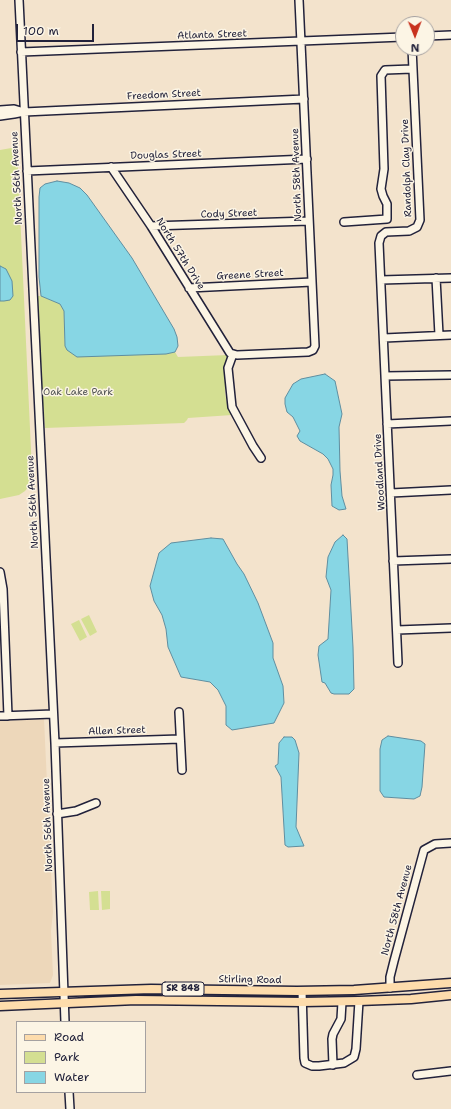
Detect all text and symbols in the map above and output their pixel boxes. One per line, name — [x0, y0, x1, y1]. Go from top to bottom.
scale bar — [18, 16, 96, 42]
north arrow — [395, 16, 435, 56]
text: 100 m — [23, 23, 59, 39]
street label: Atlanta Street — [177, 28, 247, 42]
text: N — [411, 40, 420, 55]
street label: Freedom Street — [127, 87, 201, 103]
street label: Randolph Clay Drive — [399, 119, 415, 217]
street label: North 58th Avenue — [289, 128, 305, 222]
street label: North 56th Avenue — [9, 131, 25, 225]
street label: Douglas Street — [130, 148, 202, 162]
street label: Cody Street — [200, 207, 258, 221]
street label: North 57th Drive — [153, 216, 207, 292]
street label: Greene Street — [216, 267, 284, 283]
park label: Oak Lake Park — [43, 386, 113, 398]
street label: Woodland Drive — [372, 433, 388, 511]
street label: North 56th Avenue — [25, 455, 41, 549]
street label: Allen Street — [88, 724, 146, 738]
street label: North 56th Avenue — [40, 778, 56, 872]
street label: North 58th Avenue — [379, 863, 415, 957]
street label: Stirling Road — [218, 973, 282, 987]
road number: SR 848 — [162, 982, 204, 996]
legend — [16, 1021, 146, 1093]
text: Road — [54, 1029, 84, 1045]
text: Park — [54, 1049, 80, 1065]
text: Water — [54, 1069, 89, 1085]

